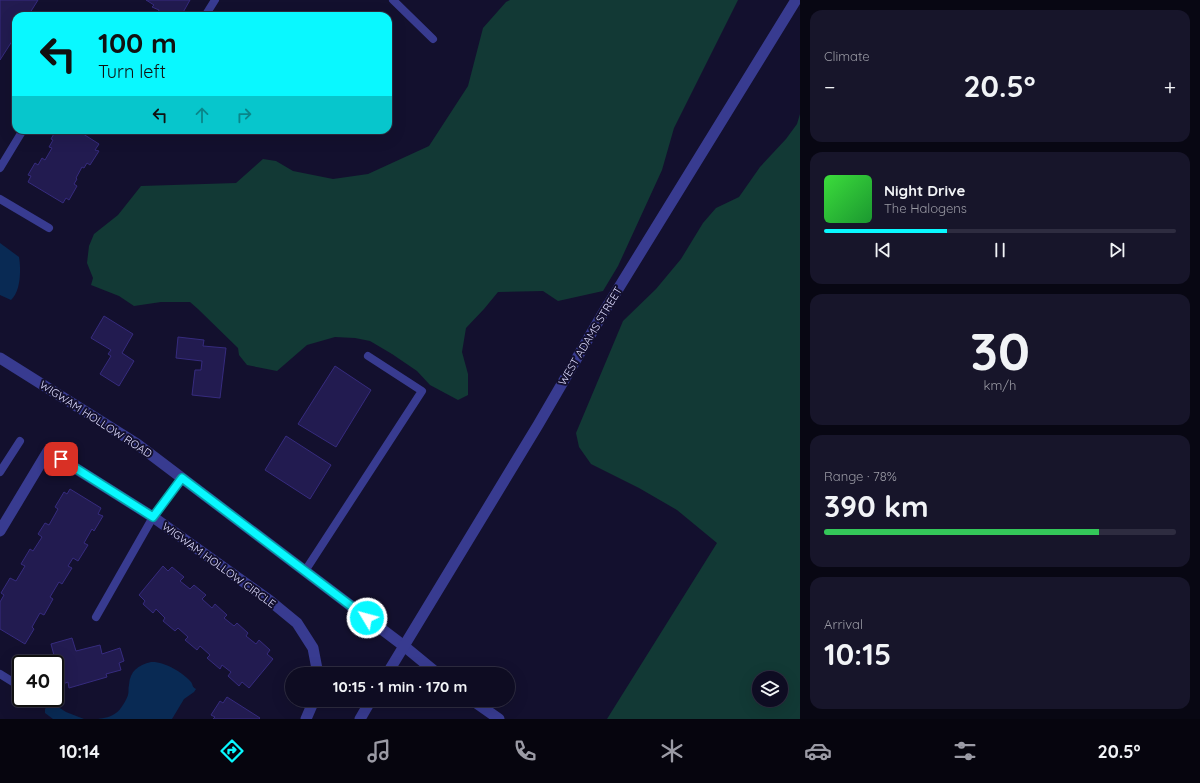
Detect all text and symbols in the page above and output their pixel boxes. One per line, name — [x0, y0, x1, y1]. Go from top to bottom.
text: 100 m — [98, 25, 177, 60]
icon: left — [32, 28, 84, 80]
text: Climate — [824, 48, 870, 64]
text: Turn left — [98, 60, 166, 83]
text: 20.5° — [964, 67, 1036, 105]
text: − — [824, 73, 835, 101]
text: + — [1164, 73, 1176, 101]
icon: left — [149, 104, 171, 126]
icon: ahead — [191, 104, 213, 126]
icon: right — [233, 104, 255, 126]
text: Night Drive — [884, 181, 965, 200]
text: The Halogens — [884, 200, 967, 216]
icon: previous — [872, 239, 894, 261]
icon: pause — [989, 239, 1011, 261]
icon: next — [1106, 239, 1128, 261]
street label: WEST ADAMS STREET — [555, 284, 625, 388]
text: 30 — [970, 318, 1030, 383]
street label: WIGWAM HOLLOW ROAD — [37, 377, 155, 461]
text: km/h — [984, 377, 1016, 393]
pin — [44, 442, 78, 476]
icon: arrive — [50, 448, 72, 470]
text: Range · 78% — [824, 468, 897, 484]
text: 390 km — [824, 487, 929, 525]
street label: WIGWAM HOLLOW CIRCLE — [159, 519, 279, 611]
position arrow — [346, 597, 388, 639]
text: Arrival — [824, 616, 863, 632]
text: 10:15 — [824, 635, 891, 673]
speed limit sign: 40 — [12, 655, 64, 707]
map controls — [752, 671, 788, 707]
button: layers — [752, 671, 788, 707]
text: 10:15 · 1 min · 170 m — [333, 677, 467, 696]
icon: directions — [218, 737, 246, 765]
icon: music — [365, 737, 393, 765]
icon: phone — [511, 737, 539, 765]
icon: climate — [658, 737, 686, 765]
icon: car — [804, 737, 832, 765]
icon: filters — [951, 737, 979, 765]
text: 10:14 — [59, 740, 100, 763]
text: 20.5° — [1097, 740, 1141, 763]

